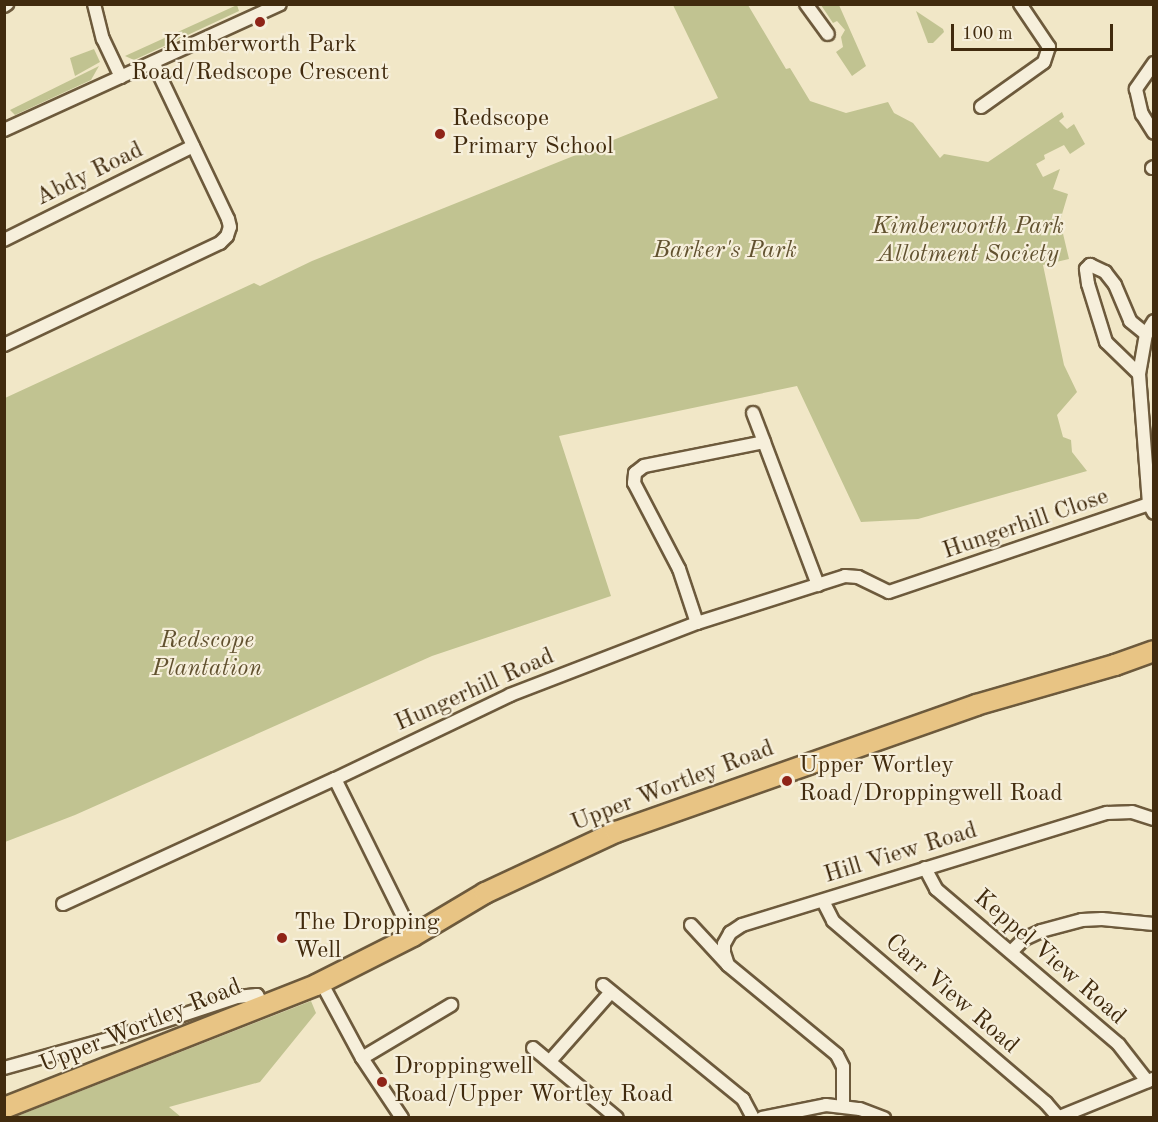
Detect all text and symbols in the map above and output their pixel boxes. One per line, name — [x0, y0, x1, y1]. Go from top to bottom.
scale bar — [954, 12, 1116, 50]
marker: Kimberworth Park Road/Redscope Crescent — [253, 15, 267, 29]
text: 100 m — [962, 25, 1013, 43]
place label: Kimberworth Park Road/Redscope Crescent — [131, 32, 389, 88]
place label: Redscope Primary School — [452, 106, 614, 162]
marker: Redscope Primary School — [433, 127, 447, 141]
street label: Abdy Road — [32, 137, 148, 213]
park label: Kimberworth Park Allotment Society — [872, 214, 1064, 270]
park label: Barker's Park — [653, 238, 797, 266]
street label: Hungerhill Close — [939, 483, 1113, 567]
park label: Redscope Plantation — [152, 628, 262, 684]
street label: Hungerhill Road — [391, 643, 559, 739]
street label: Upper Wortley Road — [567, 735, 779, 839]
place label: Upper Wortley Road/Droppingwell Road — [799, 753, 1063, 809]
marker: Upper Wortley Road/Droppingwell Road — [780, 774, 794, 788]
street label: Hill View Road — [821, 817, 981, 891]
street label: Keppel View Road — [967, 884, 1131, 1032]
place label: The Dropping Well — [294, 910, 440, 966]
street label: Carr View Road — [878, 929, 1024, 1061]
marker: The Dropping Well — [275, 931, 289, 945]
street label: Upper Wortley Road — [36, 973, 246, 1081]
place label: Droppingwell Road/Upper Wortley Road — [394, 1054, 673, 1110]
marker: Droppingwell Road/Upper Wortley Road — [375, 1075, 389, 1089]

